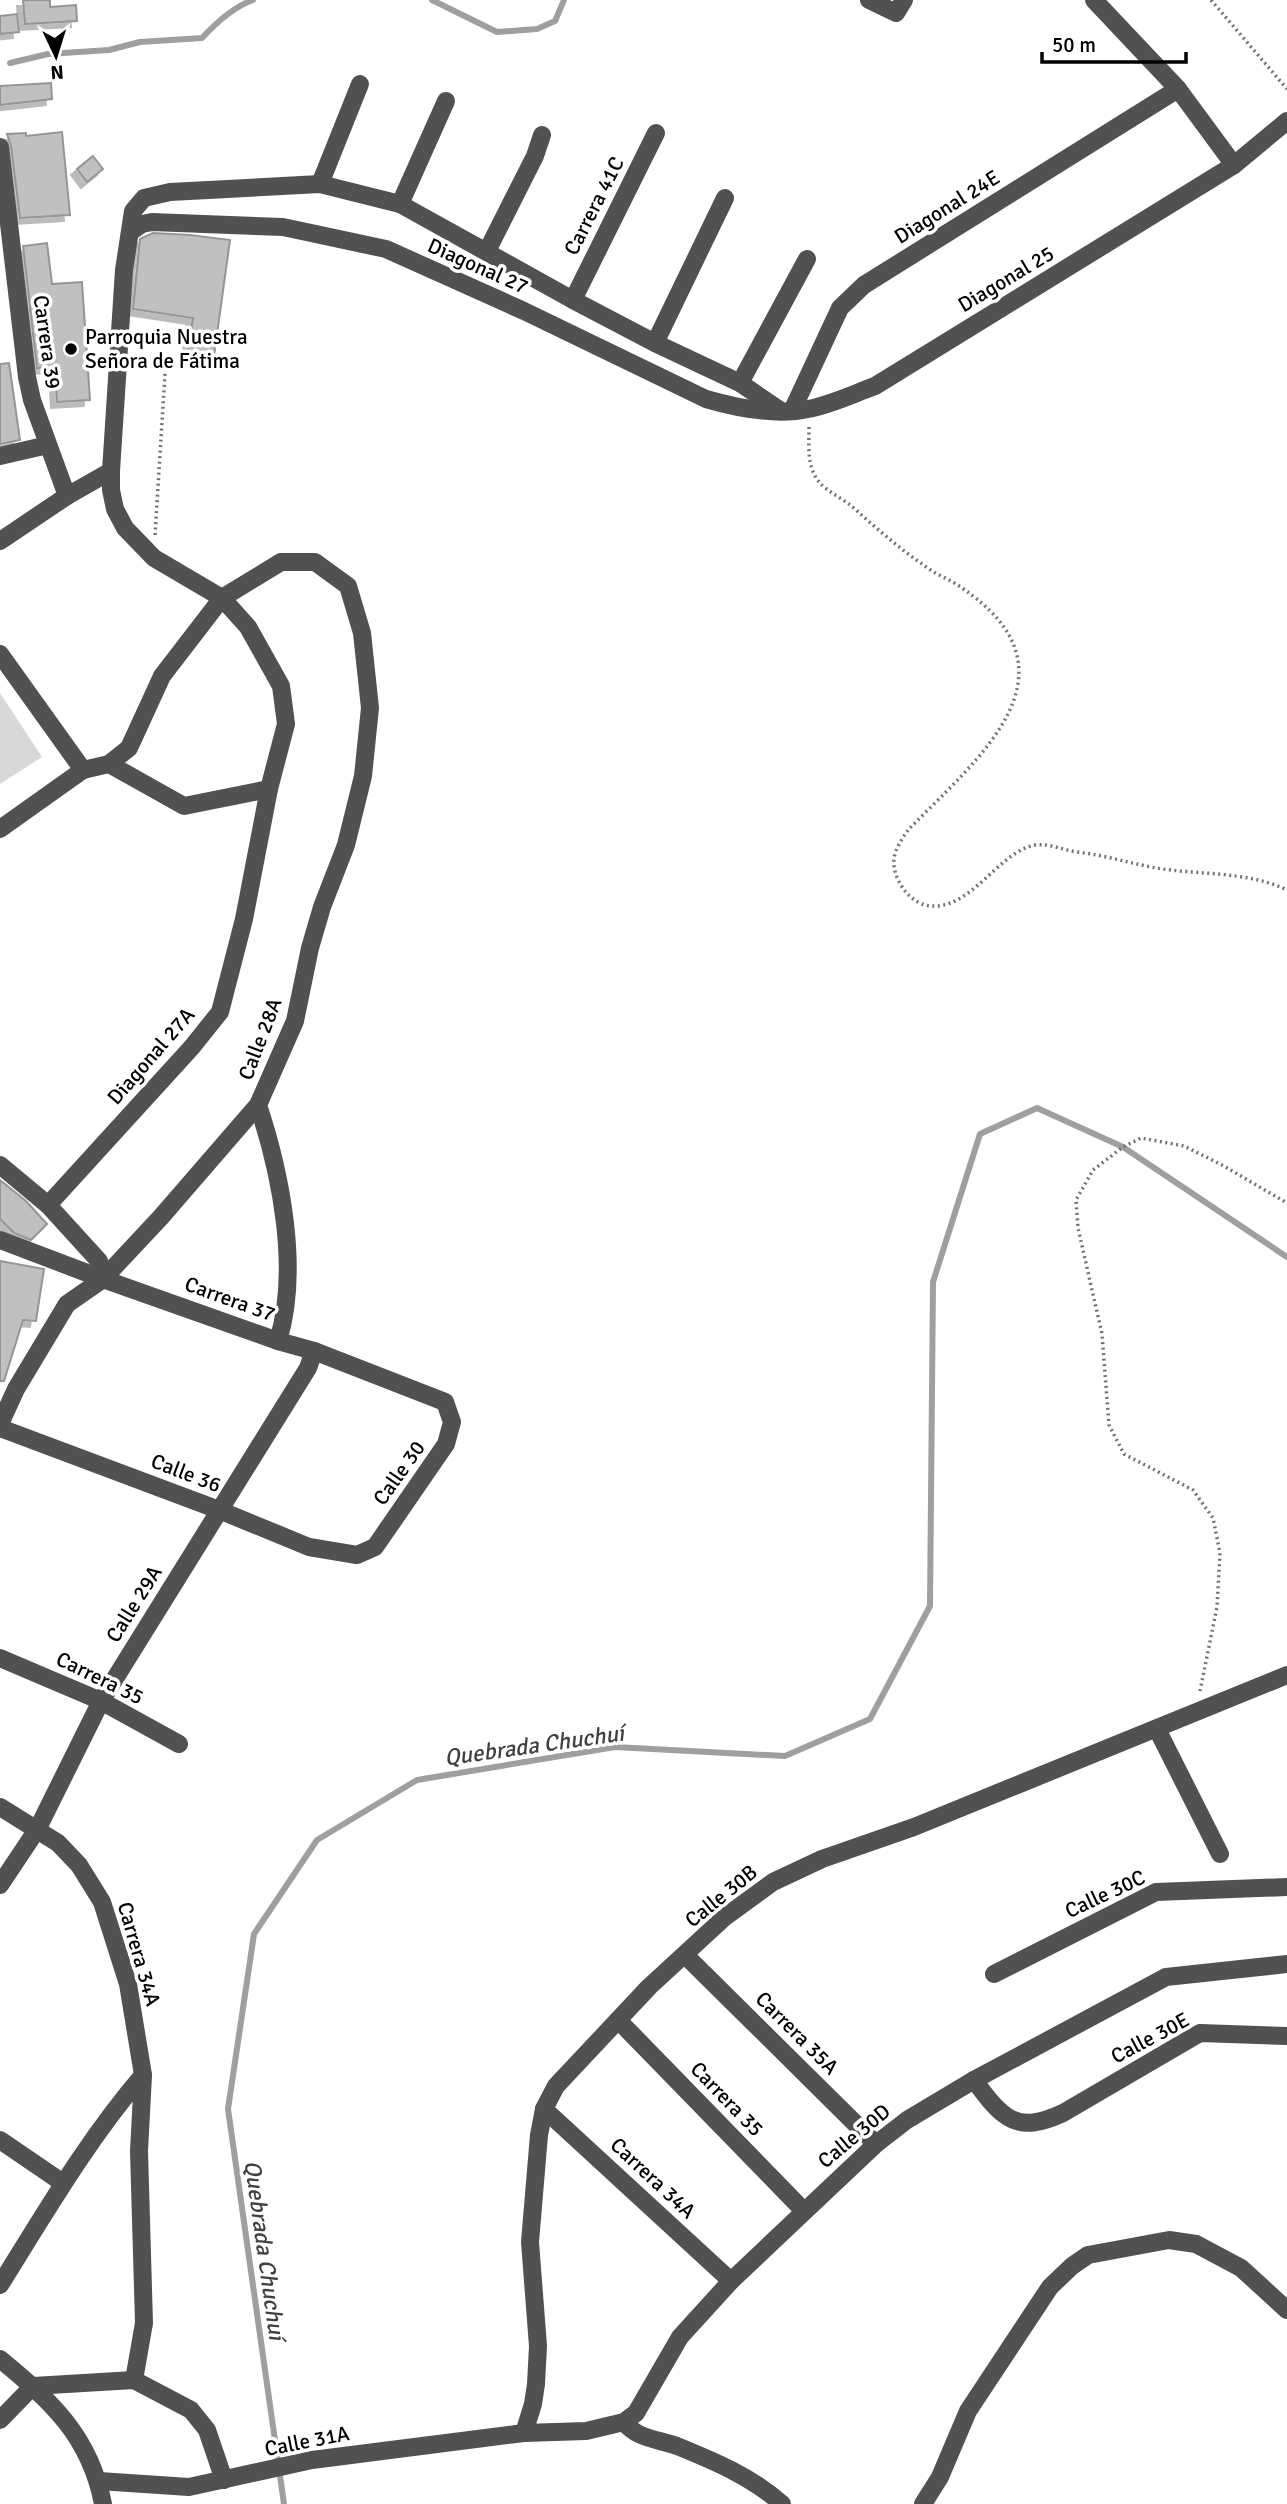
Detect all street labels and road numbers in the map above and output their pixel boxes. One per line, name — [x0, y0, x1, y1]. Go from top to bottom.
street label: Carrera 41C — [558, 152, 630, 260]
street label: Diagonal 24E — [890, 164, 1004, 250]
street label: Diagonal 27 — [424, 232, 532, 300]
street label: Diagonal 25 — [953, 240, 1059, 318]
street label: Carrera 39 — [28, 294, 66, 390]
street label: Calle 28A — [233, 994, 288, 1084]
street label: Diagonal 27A — [102, 1002, 200, 1110]
street label: Carrera 37 — [181, 1271, 279, 1327]
street label: Calle 30 — [367, 1436, 431, 1510]
street label: Calle 36 — [147, 1448, 225, 1498]
street label: Calle 29A — [100, 1561, 168, 1647]
street label: Carrera 35 — [52, 1646, 148, 1710]
street label: Calle 30B — [680, 1859, 762, 1933]
street label: Calle 30C — [1061, 1864, 1149, 1924]
street label: Carrera 34A — [112, 1899, 166, 2009]
street label: Carrera 35A — [750, 1986, 844, 2080]
street label: Calle 30E — [1106, 2007, 1194, 2069]
street label: Carrera 35 — [685, 2056, 769, 2142]
street label: Calle 30D — [813, 2098, 895, 2174]
street label: Carrera 34A — [605, 2132, 701, 2224]
street label: Calle 31A — [262, 2420, 352, 2462]

